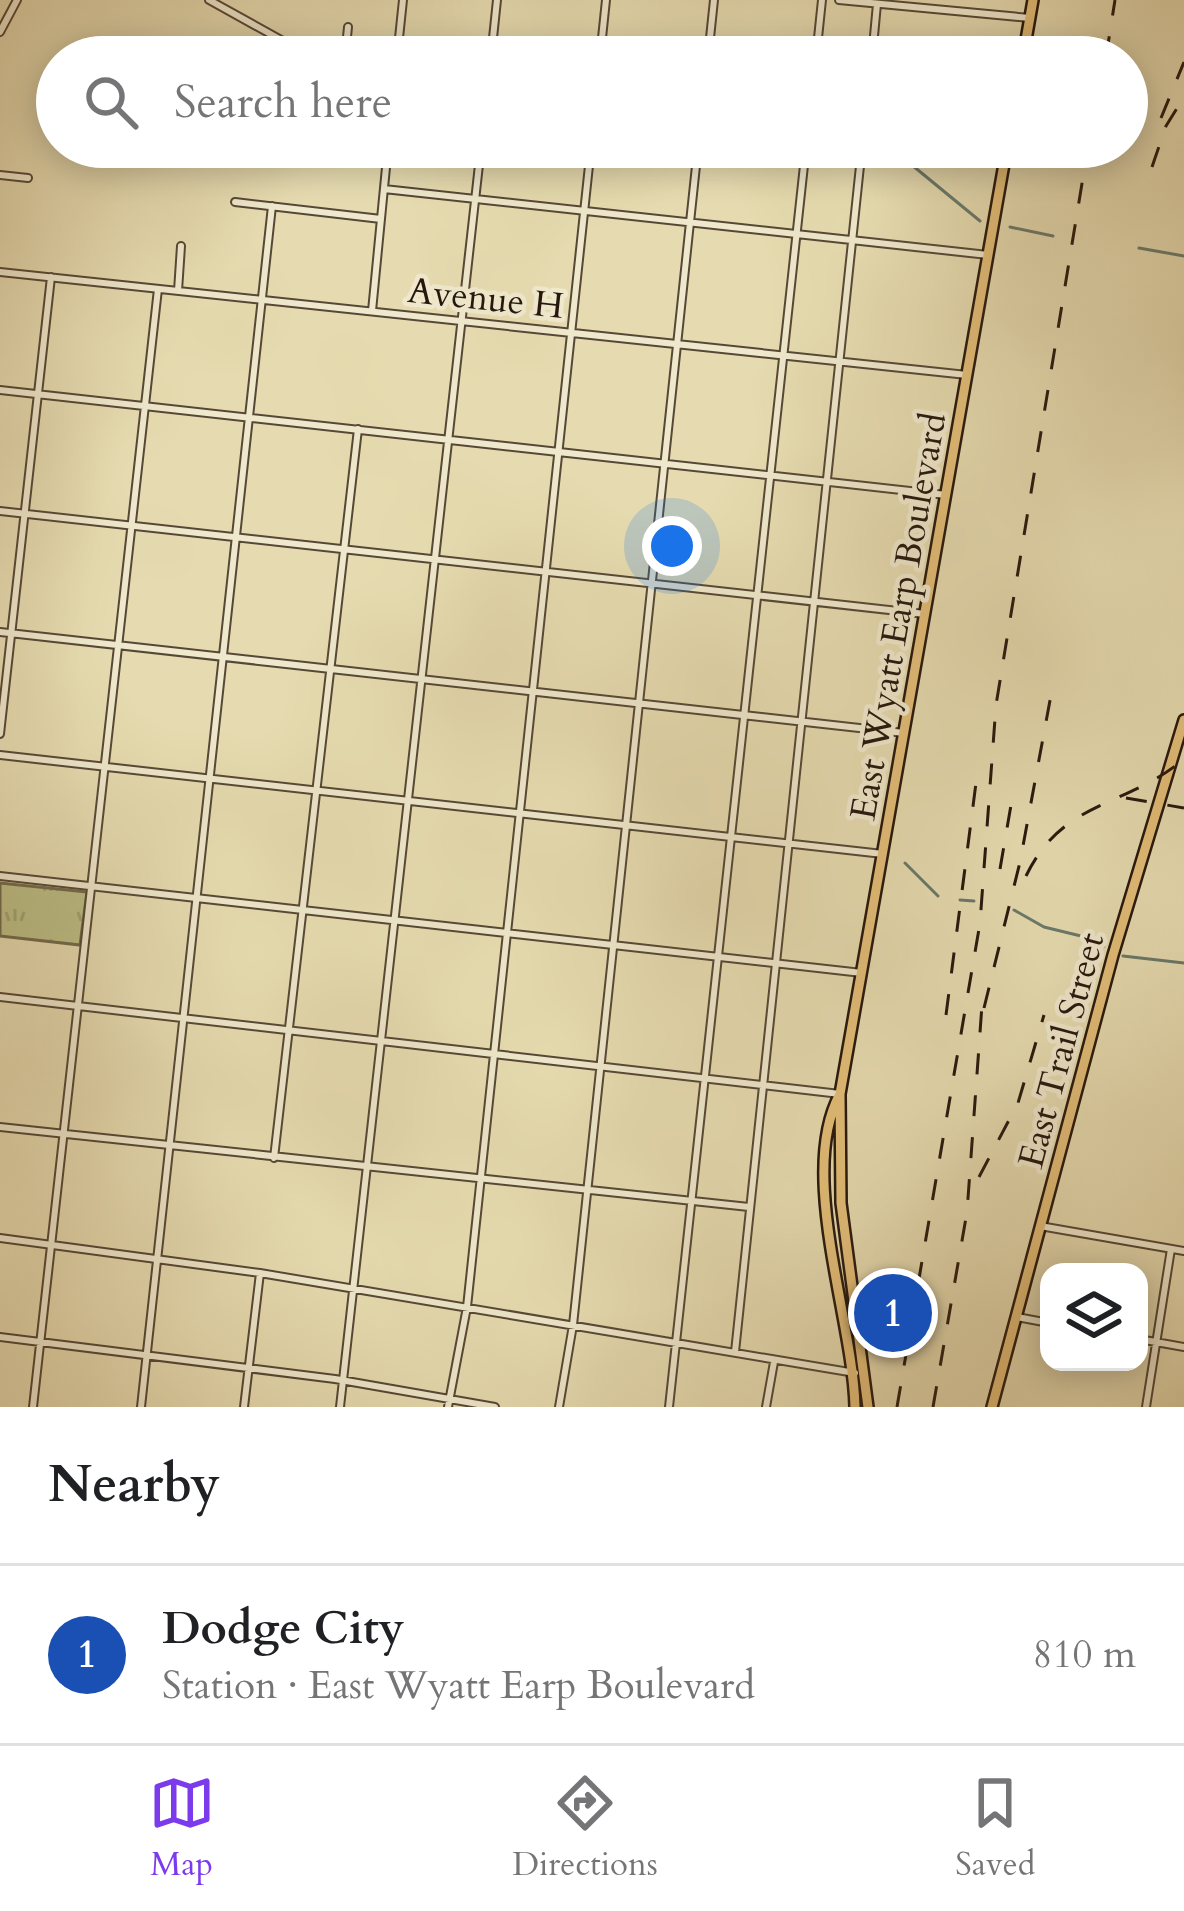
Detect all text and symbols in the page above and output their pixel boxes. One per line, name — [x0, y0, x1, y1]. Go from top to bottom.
search box — [36, 36, 1148, 168]
icon: search — [78, 69, 144, 135]
text: Search here — [174, 72, 392, 133]
street label: Avenue H — [405, 266, 566, 331]
street label: East Wyatt Earp Boulevard — [839, 409, 958, 824]
your location — [642, 516, 702, 576]
street label: East Trail Street — [1007, 927, 1116, 1173]
map controls — [1040, 1263, 1148, 1371]
button: layers — [1040, 1263, 1148, 1371]
pin: 1 — [854, 1268, 932, 1358]
text: Nearby — [48, 1450, 220, 1520]
text: Dodge City — [162, 1598, 404, 1659]
text: 1 — [77, 1628, 97, 1681]
text: 810 m — [1033, 1628, 1136, 1681]
text: Station · East Wyatt Earp Boulevard — [162, 1659, 755, 1712]
tab: Map — [149, 1770, 215, 1887]
tab: Directions — [512, 1770, 658, 1887]
tab: Saved — [955, 1770, 1035, 1887]

